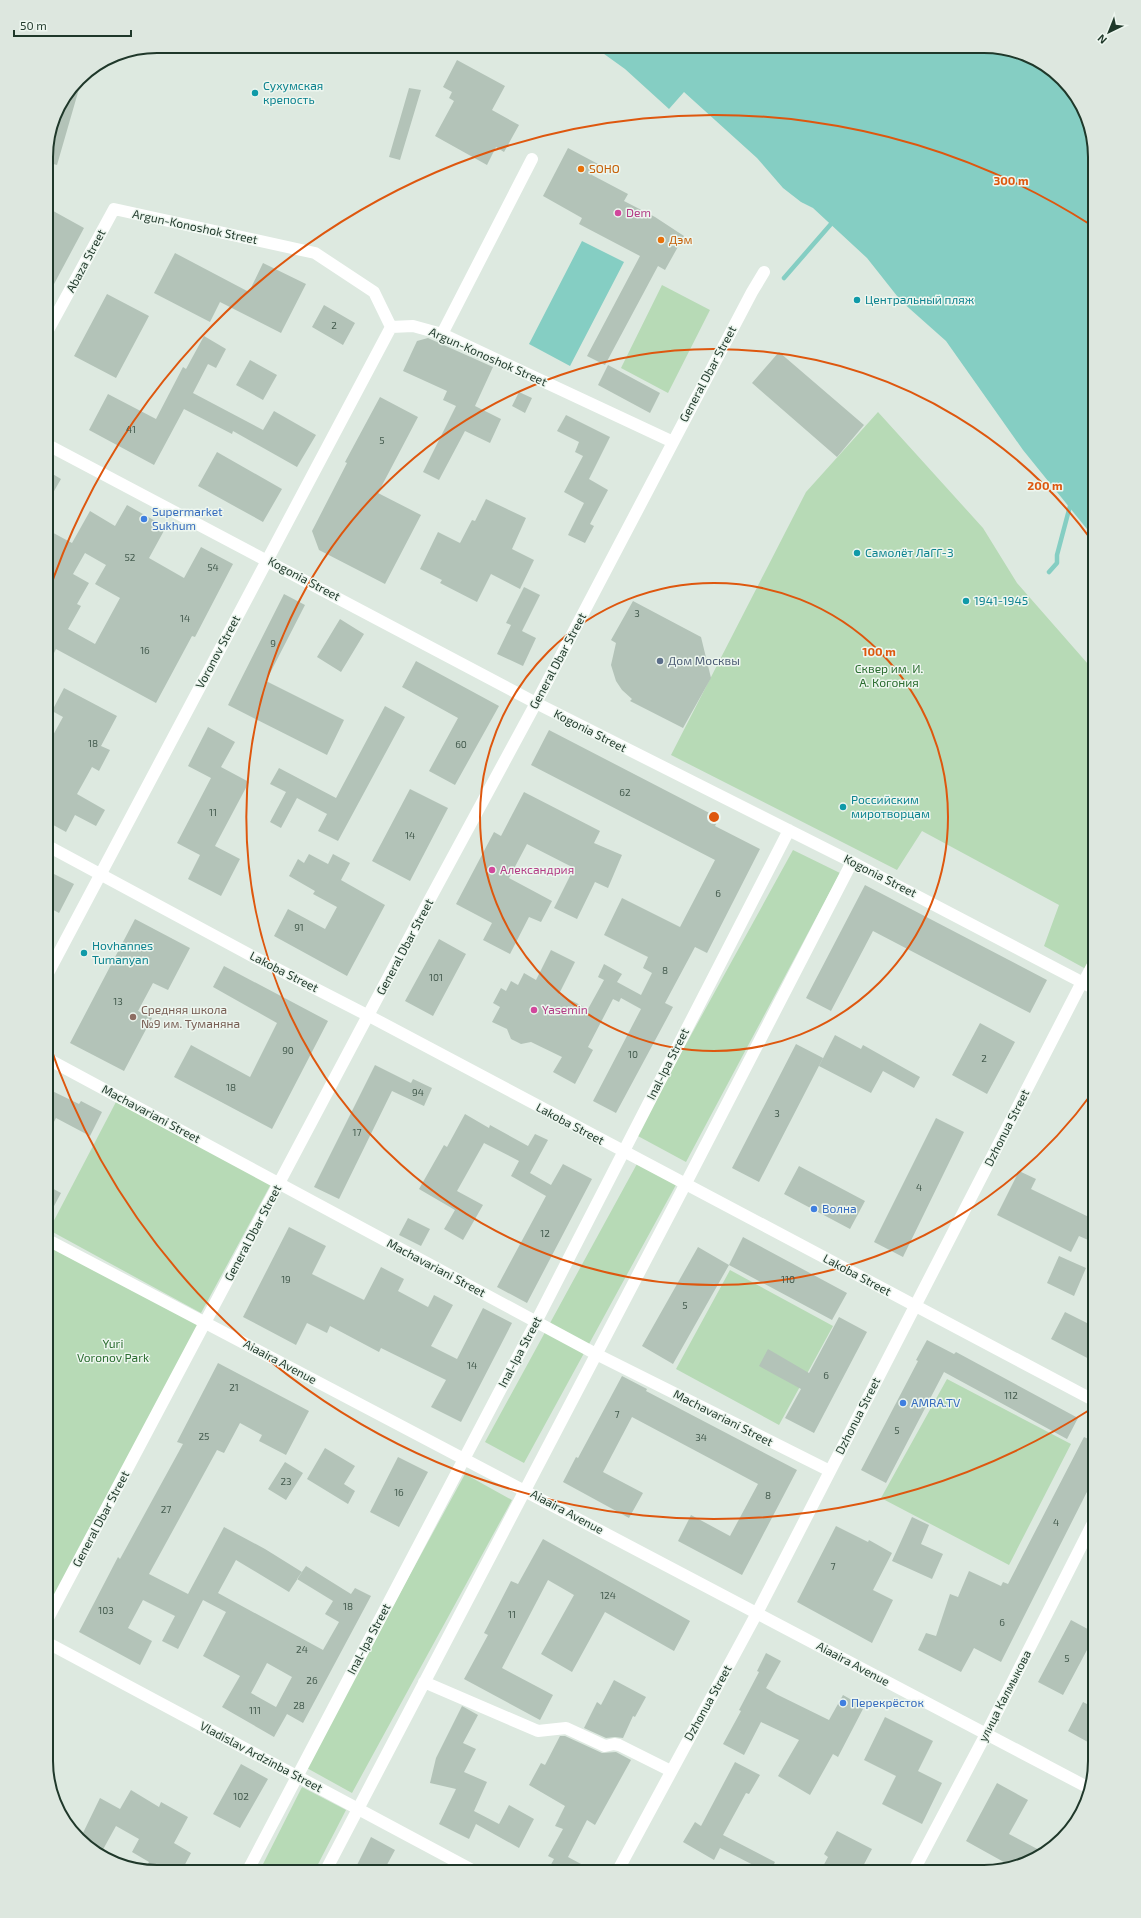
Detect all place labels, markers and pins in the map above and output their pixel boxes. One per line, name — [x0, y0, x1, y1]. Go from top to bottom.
place label: Сухумская крепость — [263, 78, 323, 106]
marker: Сухумская крепость — [250, 88, 260, 98]
place label: SOHO — [589, 161, 620, 175]
marker: SOHO — [576, 164, 586, 174]
place label: Dem — [626, 205, 651, 219]
marker: Dem — [613, 208, 623, 218]
place label: Дэм — [669, 232, 692, 246]
marker: Дэм — [656, 235, 666, 245]
place label: Центральный пляж — [865, 292, 975, 306]
marker: Центральный пляж — [852, 295, 862, 305]
place label: Supermarket Sukhum — [152, 504, 223, 532]
marker: Supermarket Sukhum — [139, 514, 149, 524]
place label: Самолёт ЛаГГ-3 — [865, 545, 954, 559]
marker: Самолёт ЛаГГ-3 — [852, 548, 862, 558]
place label: 1941-1945 — [974, 593, 1028, 607]
marker: 1941-1945 — [961, 596, 971, 606]
place label: Дом Москвы — [668, 653, 740, 667]
marker: Дом Москвы — [655, 656, 665, 666]
place label: Российским миротворцам — [851, 792, 930, 820]
marker: Российским миротворцам — [838, 802, 848, 812]
centre of rings — [707, 810, 721, 824]
place label: Александрия — [500, 862, 574, 876]
marker: Александрия — [487, 865, 497, 875]
place label: Hovhannes Tumanyan — [92, 938, 153, 966]
marker: Hovhannes Tumanyan — [79, 948, 89, 958]
place label: Средняя школа №9 им. Туманяна — [141, 1002, 240, 1031]
place label: Yasemin — [542, 1002, 588, 1016]
marker: Yasemin — [529, 1005, 539, 1015]
marker: Средняя школа №9 им. Туманяна — [128, 1012, 138, 1022]
place label: Волна — [822, 1201, 857, 1215]
marker: Волна — [809, 1204, 819, 1214]
place label: AMRA.TV — [911, 1395, 961, 1409]
marker: AMRA.TV — [898, 1398, 908, 1408]
place label: Перекрёсток — [851, 1695, 924, 1709]
marker: Перекрёсток — [838, 1698, 848, 1708]

